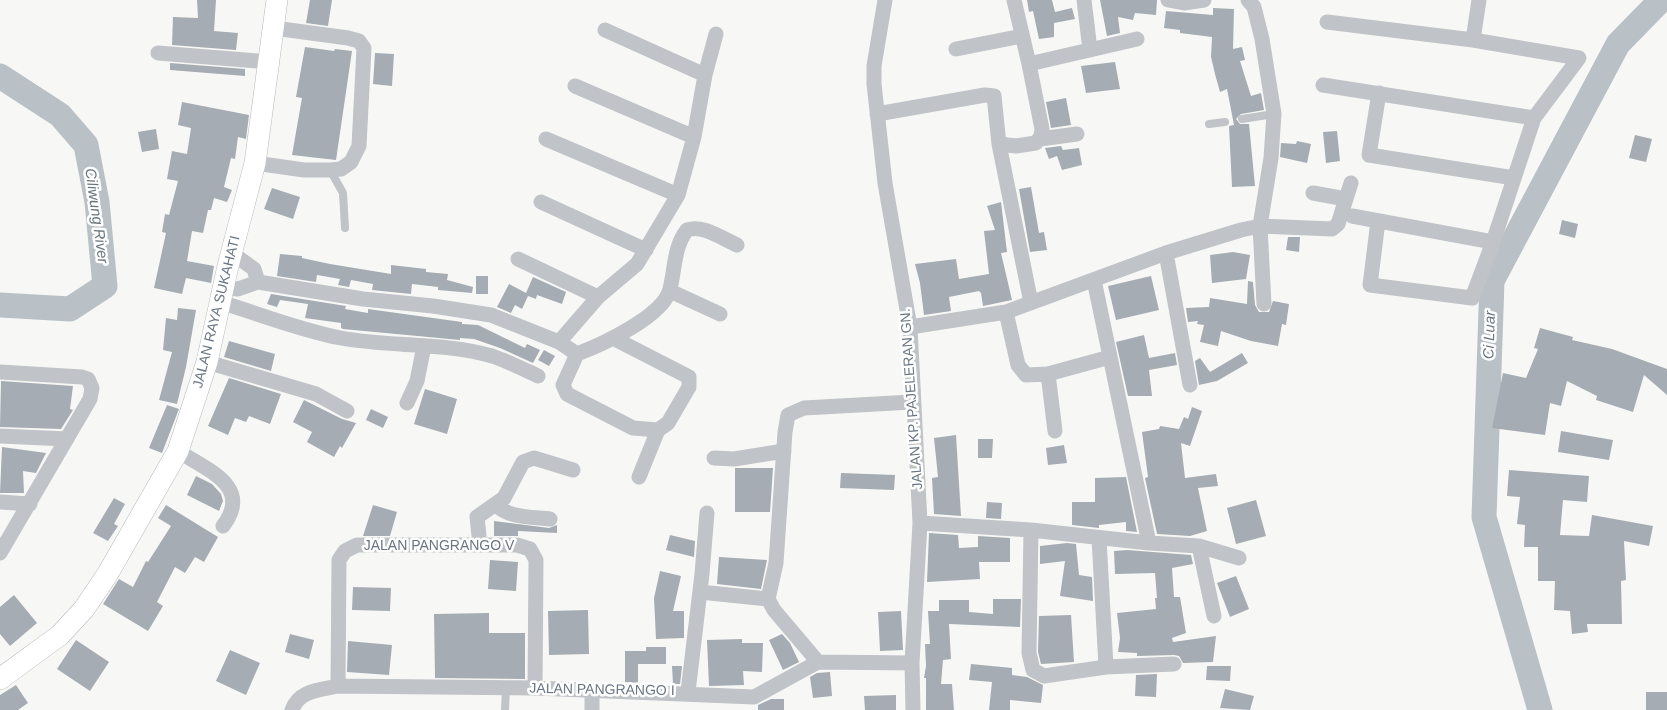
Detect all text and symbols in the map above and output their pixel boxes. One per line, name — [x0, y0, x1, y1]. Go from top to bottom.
water label: Ciliwung River — [80, 167, 112, 265]
street label: JALAN RAYA SUKAHATI — [190, 234, 244, 390]
street label: JALAN KP. PAJELERAN GN. — [897, 308, 927, 490]
water label: Ci Luar — [1480, 311, 1500, 359]
street label: JALAN PANGRANGO V — [364, 538, 514, 554]
street label: JALAN PANGRANGO I — [529, 680, 675, 700]

